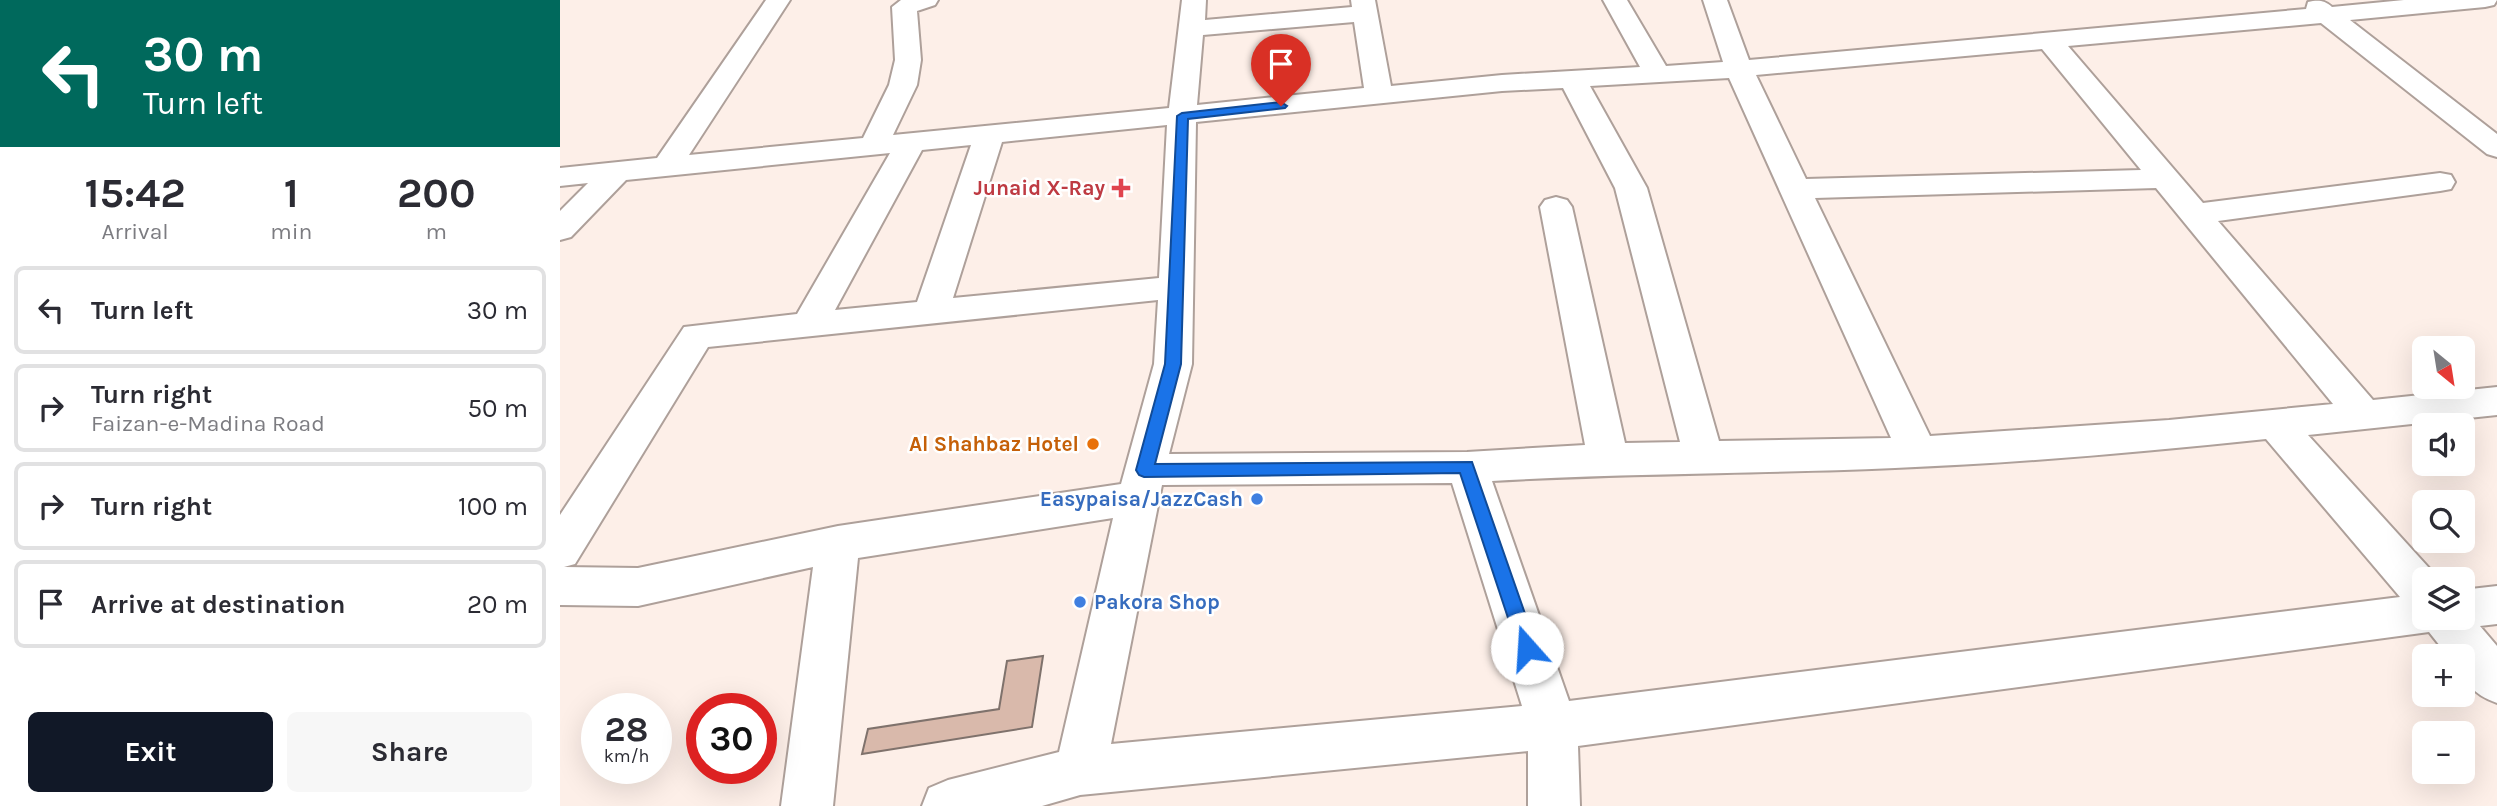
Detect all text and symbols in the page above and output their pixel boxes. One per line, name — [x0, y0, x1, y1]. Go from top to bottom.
text: 30 m — [143, 26, 263, 83]
icon: left — [28, 28, 119, 119]
pin — [1251, 34, 1311, 106]
icon: arrive — [1262, 45, 1300, 83]
text: Turn left — [143, 85, 263, 122]
text: 15:42 — [85, 168, 186, 218]
text: 1 — [284, 168, 299, 218]
text: 200 — [397, 168, 475, 218]
place label: Junaid X-Ray — [973, 176, 1105, 200]
marker: Junaid X-Ray — [1111, 178, 1131, 198]
text: Arrival — [101, 218, 169, 245]
text: min — [270, 218, 312, 245]
text: m — [425, 218, 447, 245]
icon: left — [32, 291, 70, 329]
text: Turn left — [91, 295, 193, 326]
text: 30 m — [467, 295, 528, 326]
north arrow — [2412, 336, 2474, 399]
map controls — [2412, 336, 2475, 784]
text: Turn right — [91, 379, 212, 410]
icon: right — [32, 389, 70, 427]
text: 50 m — [467, 393, 528, 424]
text: Faizan-e-Madina Road — [91, 410, 325, 437]
button: sound — [2412, 413, 2475, 476]
place label: Al Shahbaz Hotel — [909, 432, 1079, 456]
marker: Al Shahbaz Hotel — [1085, 436, 1101, 452]
icon: right — [32, 487, 70, 525]
place label: Easypaisa/JazzCash — [1040, 487, 1243, 511]
button: search — [2412, 490, 2475, 553]
text: Turn right — [91, 491, 212, 522]
text: 100 m — [458, 491, 528, 522]
marker: Easypaisa/JazzCash — [1249, 491, 1265, 507]
button: layers — [2412, 567, 2475, 630]
icon: arrive — [32, 585, 70, 623]
text: Arrive at destination — [91, 589, 345, 620]
text: 20 m — [467, 589, 528, 620]
place label: Pakora Shop — [1094, 590, 1220, 614]
marker: Pakora Shop — [1072, 594, 1088, 610]
position arrow — [1490, 611, 1564, 685]
button: + — [2412, 644, 2475, 707]
speed limit sign: 30 — [686, 693, 777, 784]
text: 28 — [605, 709, 648, 750]
button: Exit — [28, 712, 273, 792]
button: Share — [287, 712, 532, 792]
button: − — [2412, 721, 2475, 784]
text: km/h — [604, 745, 649, 767]

